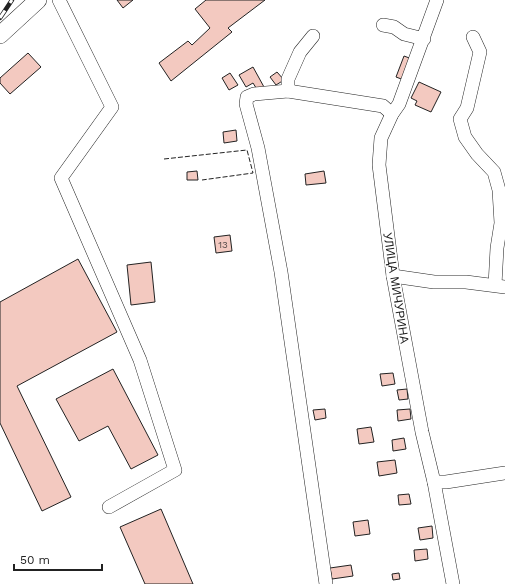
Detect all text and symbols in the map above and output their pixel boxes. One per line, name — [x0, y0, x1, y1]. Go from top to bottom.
street label: УЛИЦА МИЧУРИНА — [380, 231, 412, 345]
house number: 13 — [218, 239, 228, 250]
scale bar — [14, 546, 102, 572]
text: 50 m — [20, 553, 50, 567]

